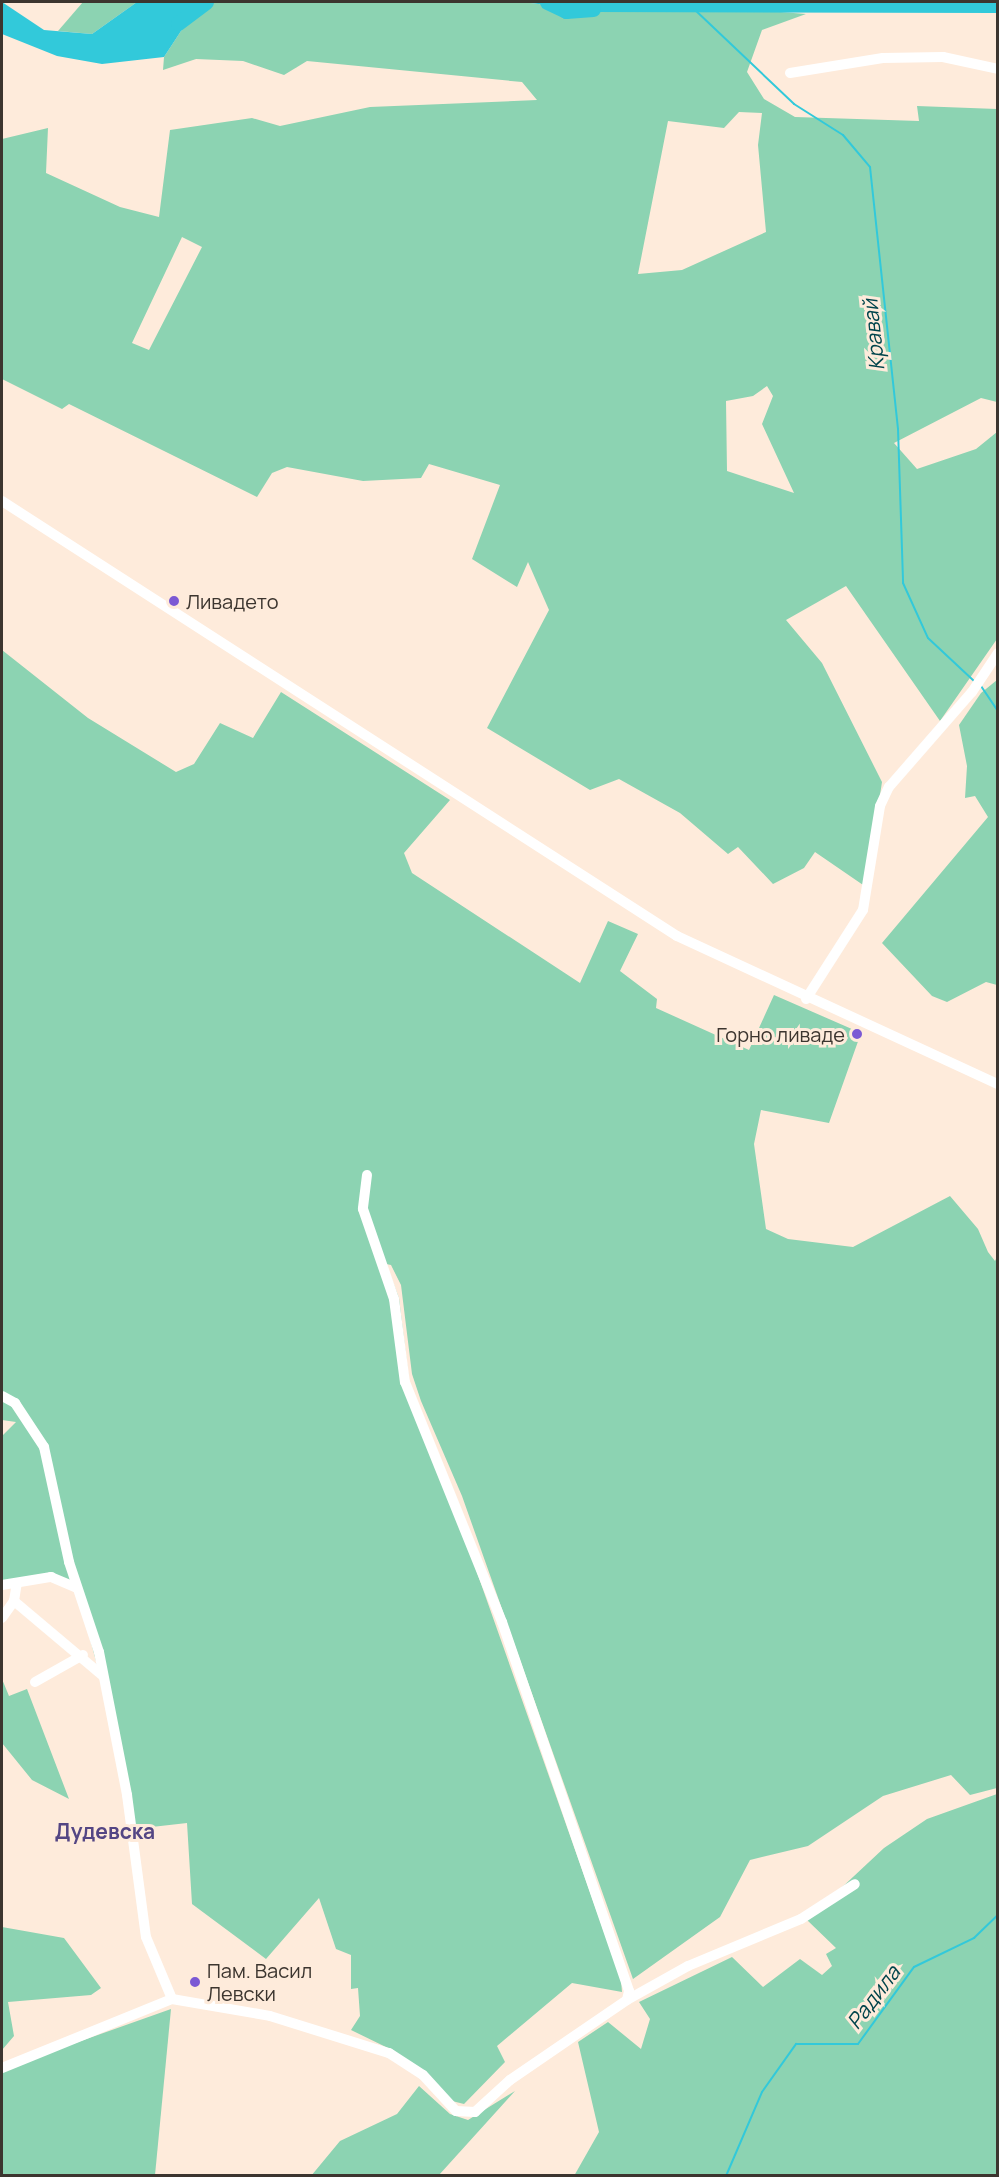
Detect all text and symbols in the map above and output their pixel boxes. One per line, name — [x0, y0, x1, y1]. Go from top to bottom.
water label: Кравай — [857, 298, 889, 372]
place label: Ливадето — [186, 589, 278, 613]
marker: Ливадето — [167, 594, 181, 608]
place label: Горно ливаде — [716, 1022, 845, 1046]
marker: Горно ливаде — [850, 1027, 864, 1041]
district label: Дудевска — [55, 1818, 155, 1844]
place label: Пам. Васил Левски — [207, 1958, 312, 2005]
water label: Радила — [841, 1960, 905, 2034]
marker: Пам. Васил Левски — [188, 1975, 202, 1989]

